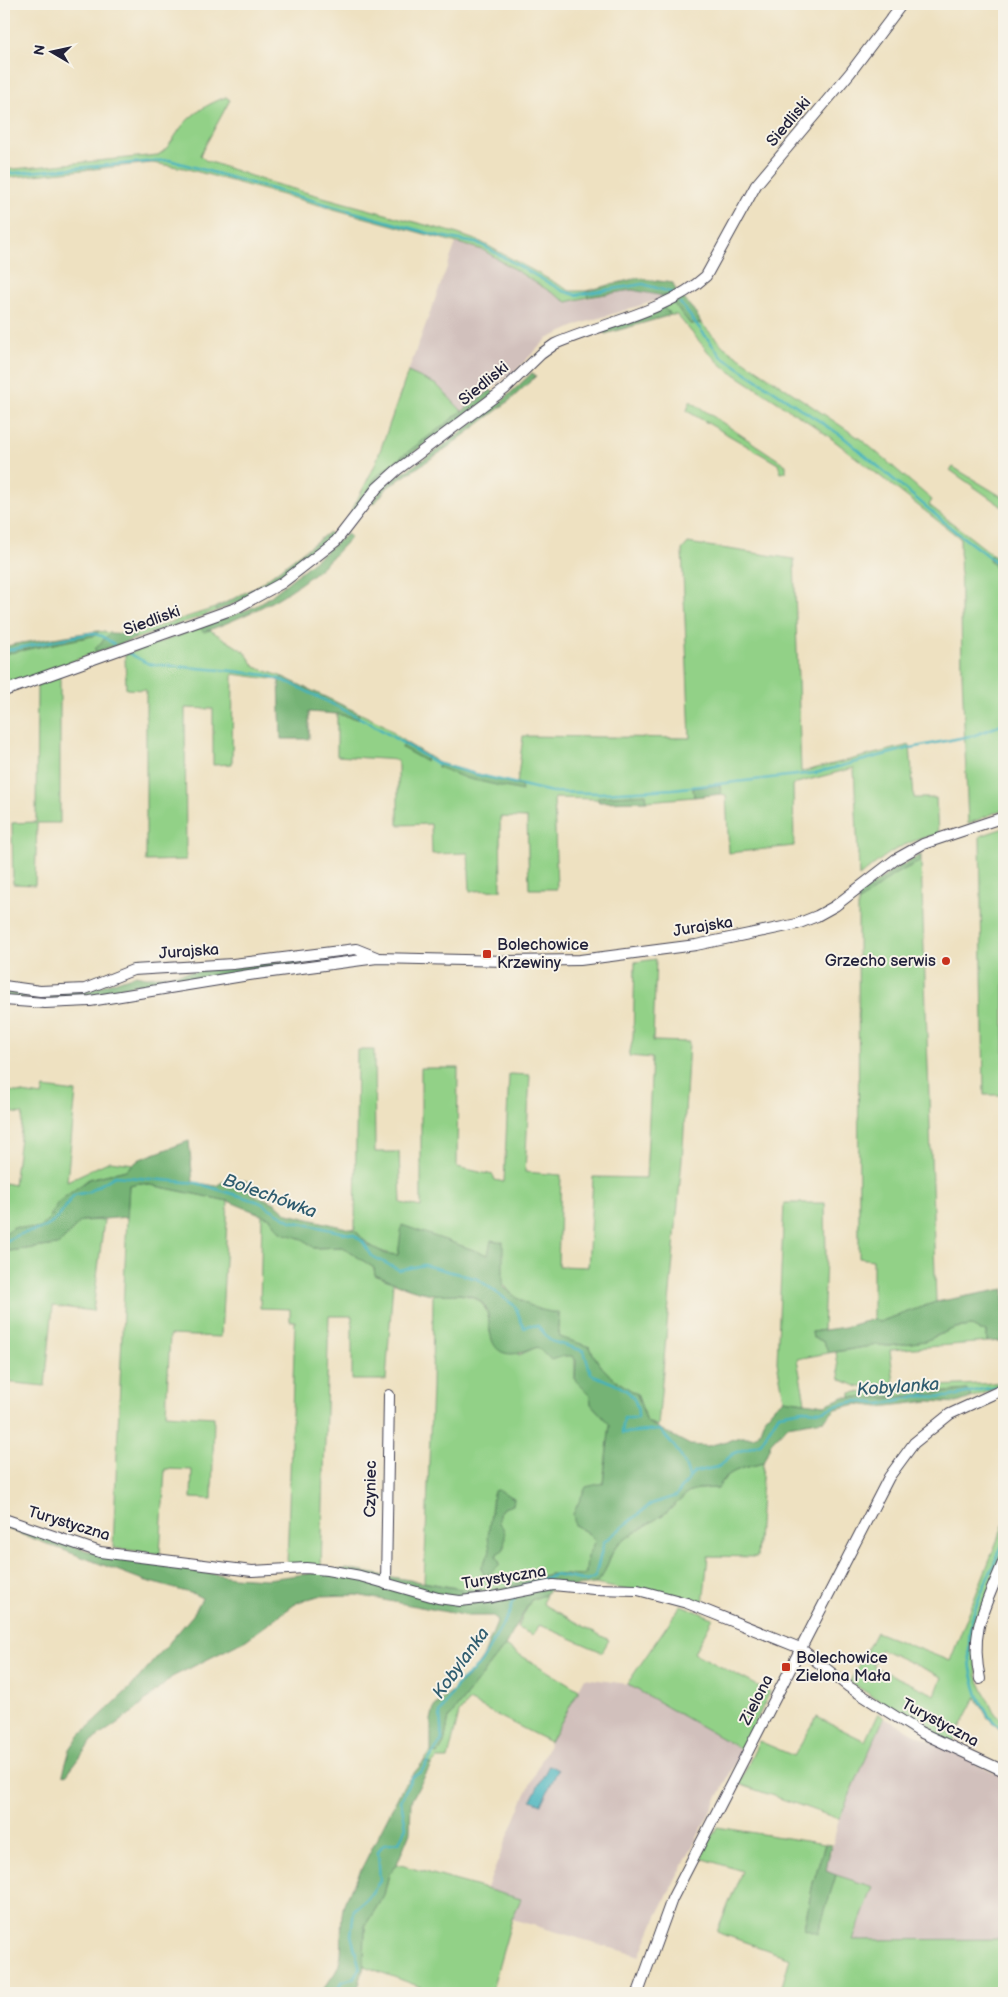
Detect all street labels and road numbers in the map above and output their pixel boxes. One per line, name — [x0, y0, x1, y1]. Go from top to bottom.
street label: Siedliski — [763, 93, 815, 151]
street label: Siedliski — [455, 358, 513, 410]
street label: Siedliski — [121, 602, 183, 640]
street label: Jurajska — [672, 913, 734, 941]
street label: Jurajska — [158, 940, 220, 964]
street label: Czyniec — [361, 1460, 381, 1518]
street label: Turystyczna — [26, 1503, 112, 1545]
street label: Turystyczna — [461, 1562, 547, 1594]
street label: Zielona — [736, 1672, 778, 1729]
street label: Turystyczna — [898, 1695, 982, 1751]

